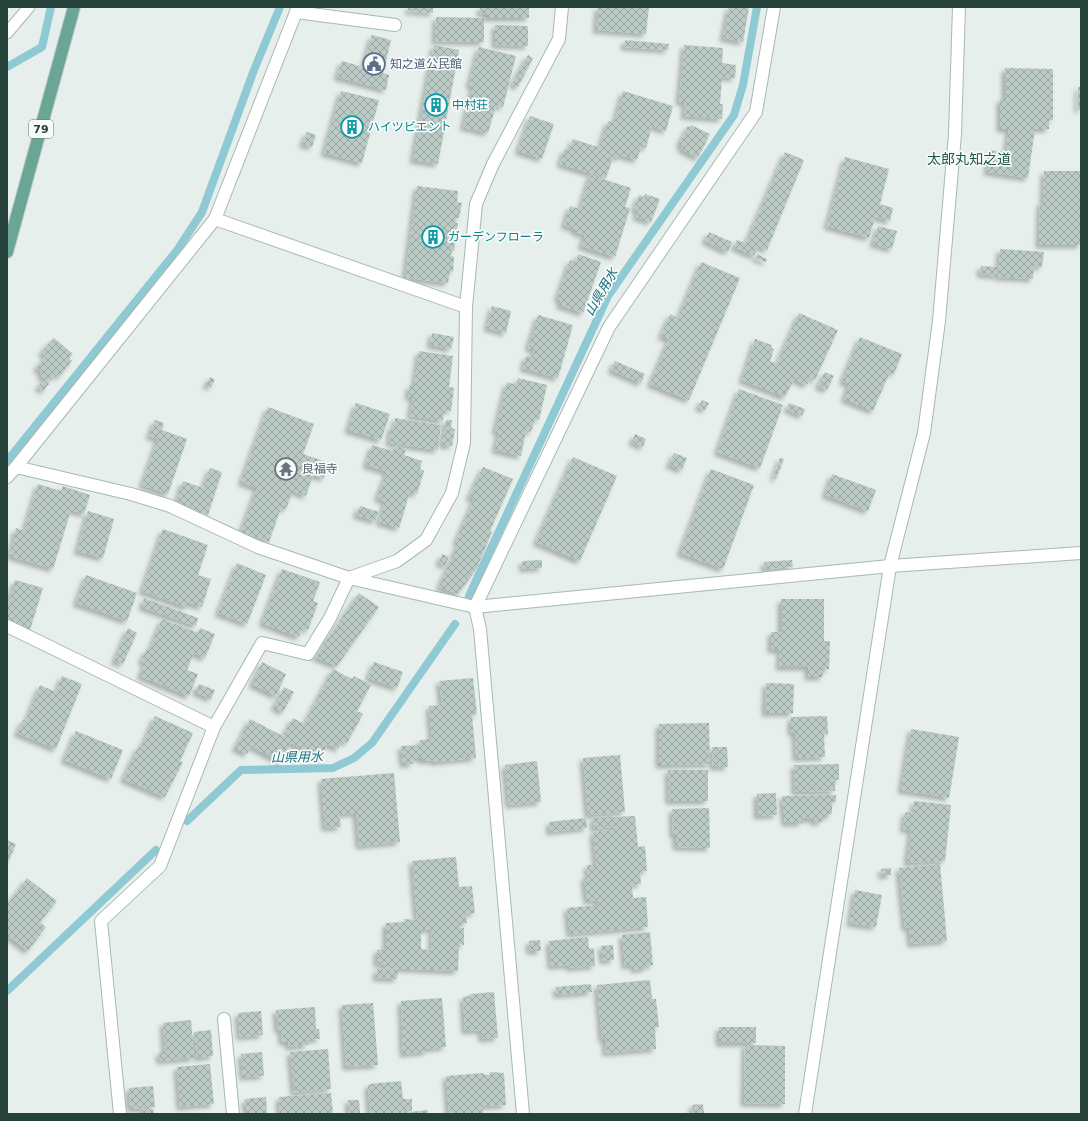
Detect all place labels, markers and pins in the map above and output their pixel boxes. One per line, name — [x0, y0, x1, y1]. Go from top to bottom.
public building icon: 知之道公民館 — [361, 51, 387, 77]
place label: 知之道公民館 — [390, 57, 462, 71]
building icon: 中村荘 — [423, 92, 449, 118]
place label: 中村荘 — [452, 98, 488, 112]
building icon: ハイツビエント — [339, 114, 365, 140]
place label: ハイツビエント — [368, 120, 452, 134]
building icon: ガーデンフローラ — [420, 224, 446, 250]
place label: ガーデンフローラ — [448, 230, 544, 244]
temple icon: 良福寺 — [273, 456, 299, 482]
place label: 良福寺 — [302, 462, 338, 476]

